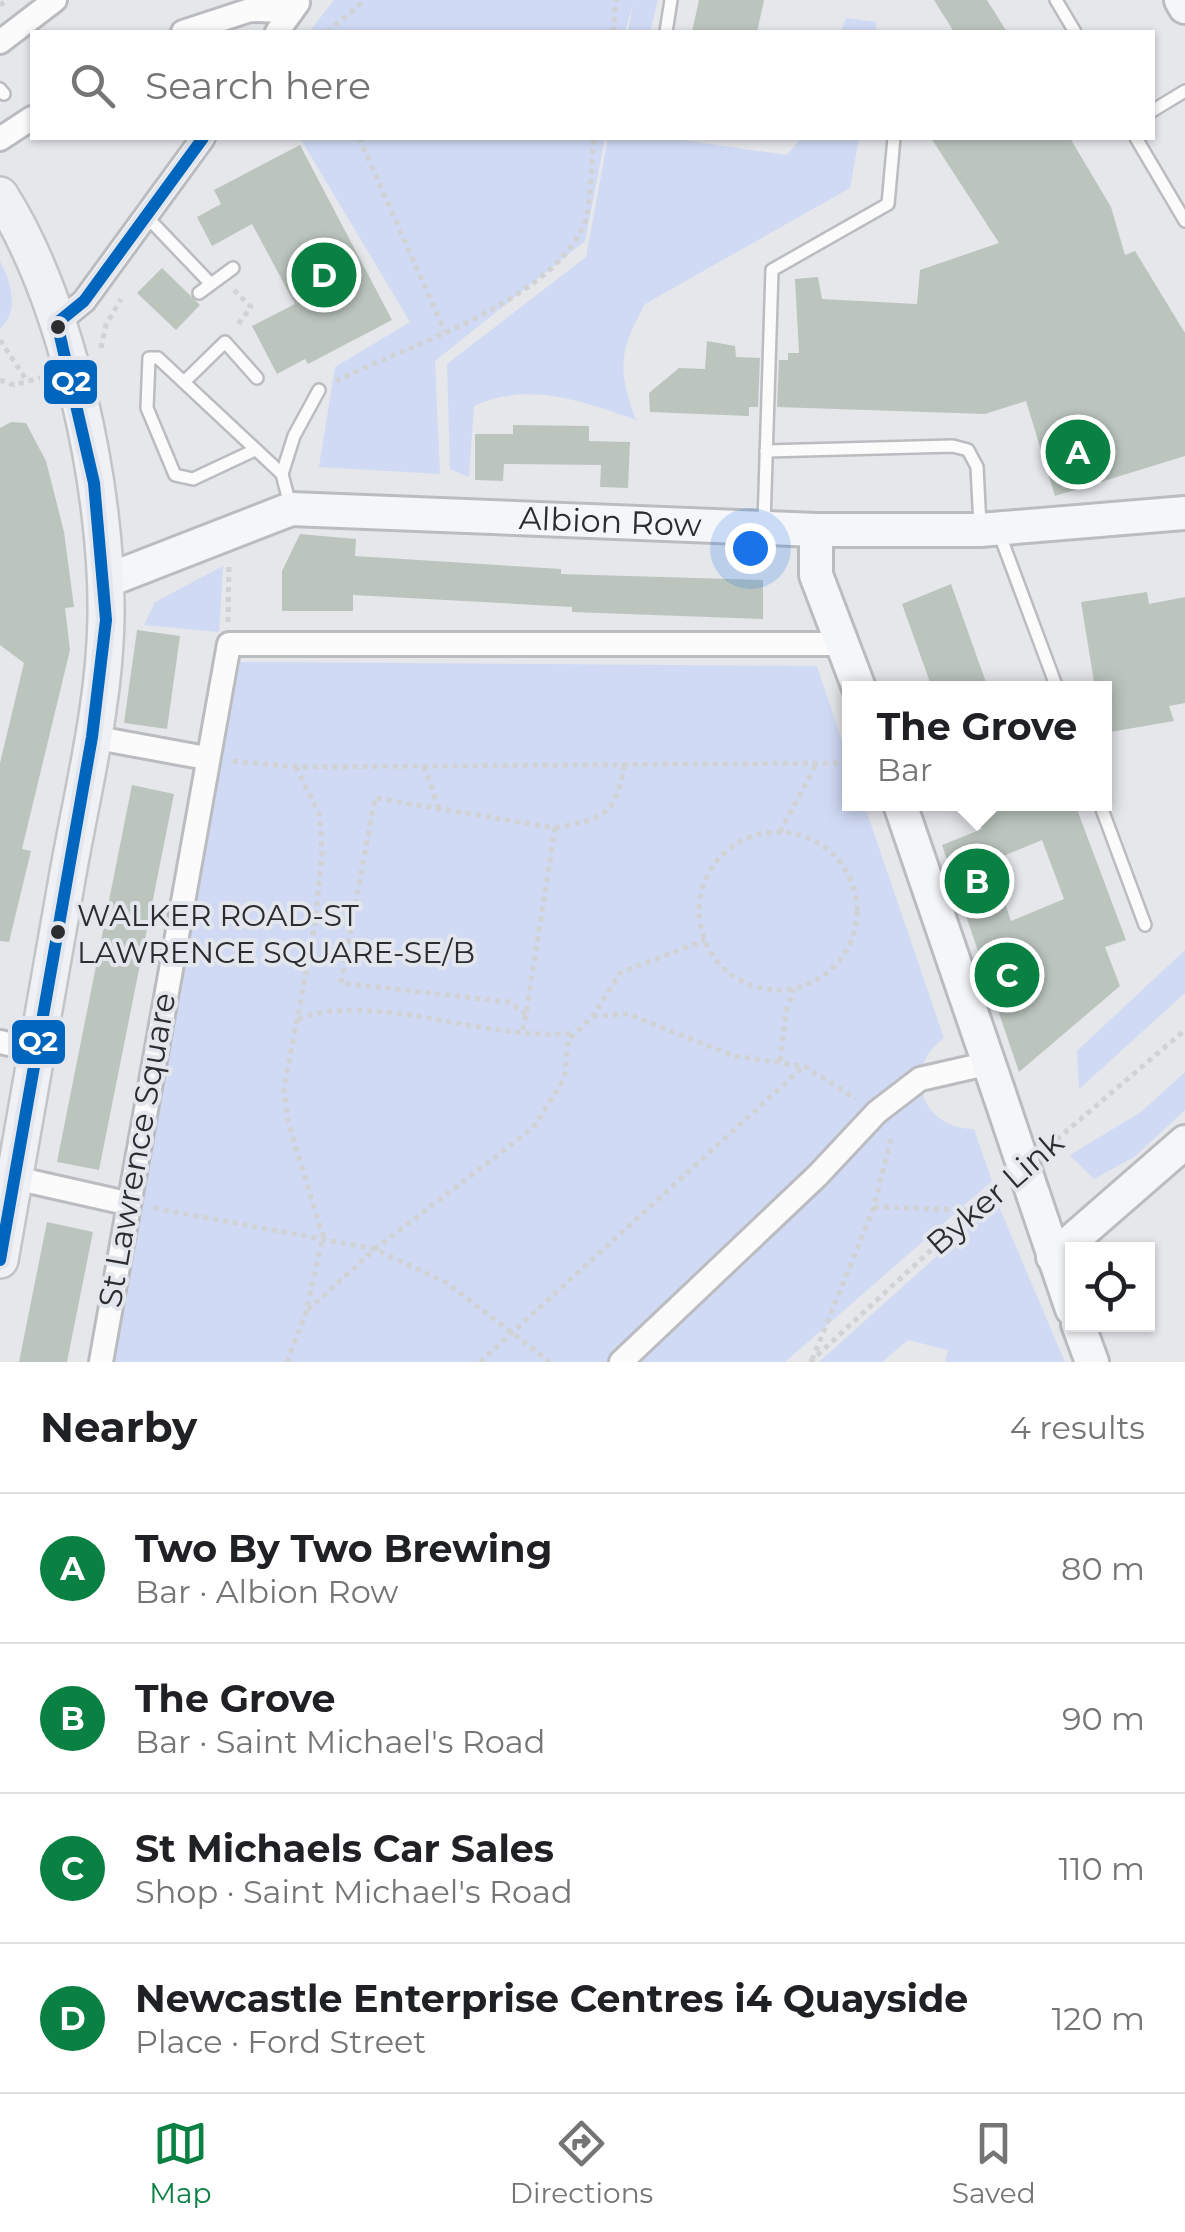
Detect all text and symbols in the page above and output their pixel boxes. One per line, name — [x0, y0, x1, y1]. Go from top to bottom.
search box — [30, 30, 1155, 140]
icon: search — [65, 58, 120, 113]
text: Search here — [145, 62, 371, 109]
pin: D — [292, 238, 356, 312]
unlabelled marker — [48, 317, 68, 337]
line badge: Q2 — [42, 358, 99, 406]
text: Q2 — [51, 364, 91, 398]
pin: A — [1046, 414, 1110, 490]
street label: Albion Row — [518, 498, 702, 544]
your location — [725, 523, 776, 574]
popup — [842, 681, 1112, 811]
text: The Grove — [877, 703, 1077, 750]
text: Bar — [877, 750, 933, 789]
pin: B — [944, 844, 1010, 918]
place label: WALKER ROAD-ST LAWRENCE SQUARE-SE/B — [77, 897, 475, 971]
marker: WALKER ROAD-ST LAWRENCE SQUARE-SE/B — [48, 922, 68, 942]
pin: C — [974, 938, 1040, 1012]
street label: St Lawrence Square — [90, 989, 183, 1310]
line badge: Q2 — [10, 1018, 67, 1066]
text: Q2 — [18, 1024, 58, 1058]
street label: Byker Link — [918, 1123, 1071, 1263]
map controls — [1065, 1242, 1155, 1332]
button: locate — [1065, 1242, 1155, 1332]
text: Nearby — [40, 1401, 197, 1453]
text: 4 results — [1010, 1408, 1145, 1447]
text: Two By Two Brewing — [135, 1525, 552, 1572]
text: A — [60, 1549, 85, 1588]
text: 80 m — [1061, 1549, 1145, 1588]
text: Bar · Albion Row — [135, 1572, 398, 1611]
text: The Grove — [135, 1675, 335, 1722]
text: B — [60, 1699, 85, 1738]
text: 90 m — [1062, 1699, 1145, 1738]
text: Bar · Saint Michael's Road — [135, 1722, 545, 1761]
text: St Michaels Car Sales — [135, 1825, 554, 1872]
text: C — [61, 1849, 84, 1888]
text: 110 m — [1058, 1849, 1145, 1888]
text: Shop · Saint Michael's Road — [135, 1872, 573, 1911]
text: Newcastle Enterprise Centres i4 Quayside — [135, 1975, 968, 2022]
text: D — [59, 1999, 86, 2038]
text: 120 m — [1052, 1999, 1145, 2038]
text: Place · Ford Street — [135, 2022, 426, 2061]
tab: Map — [149, 2116, 211, 2210]
tab: Directions — [510, 2116, 653, 2210]
tab: Saved — [952, 2116, 1036, 2210]

